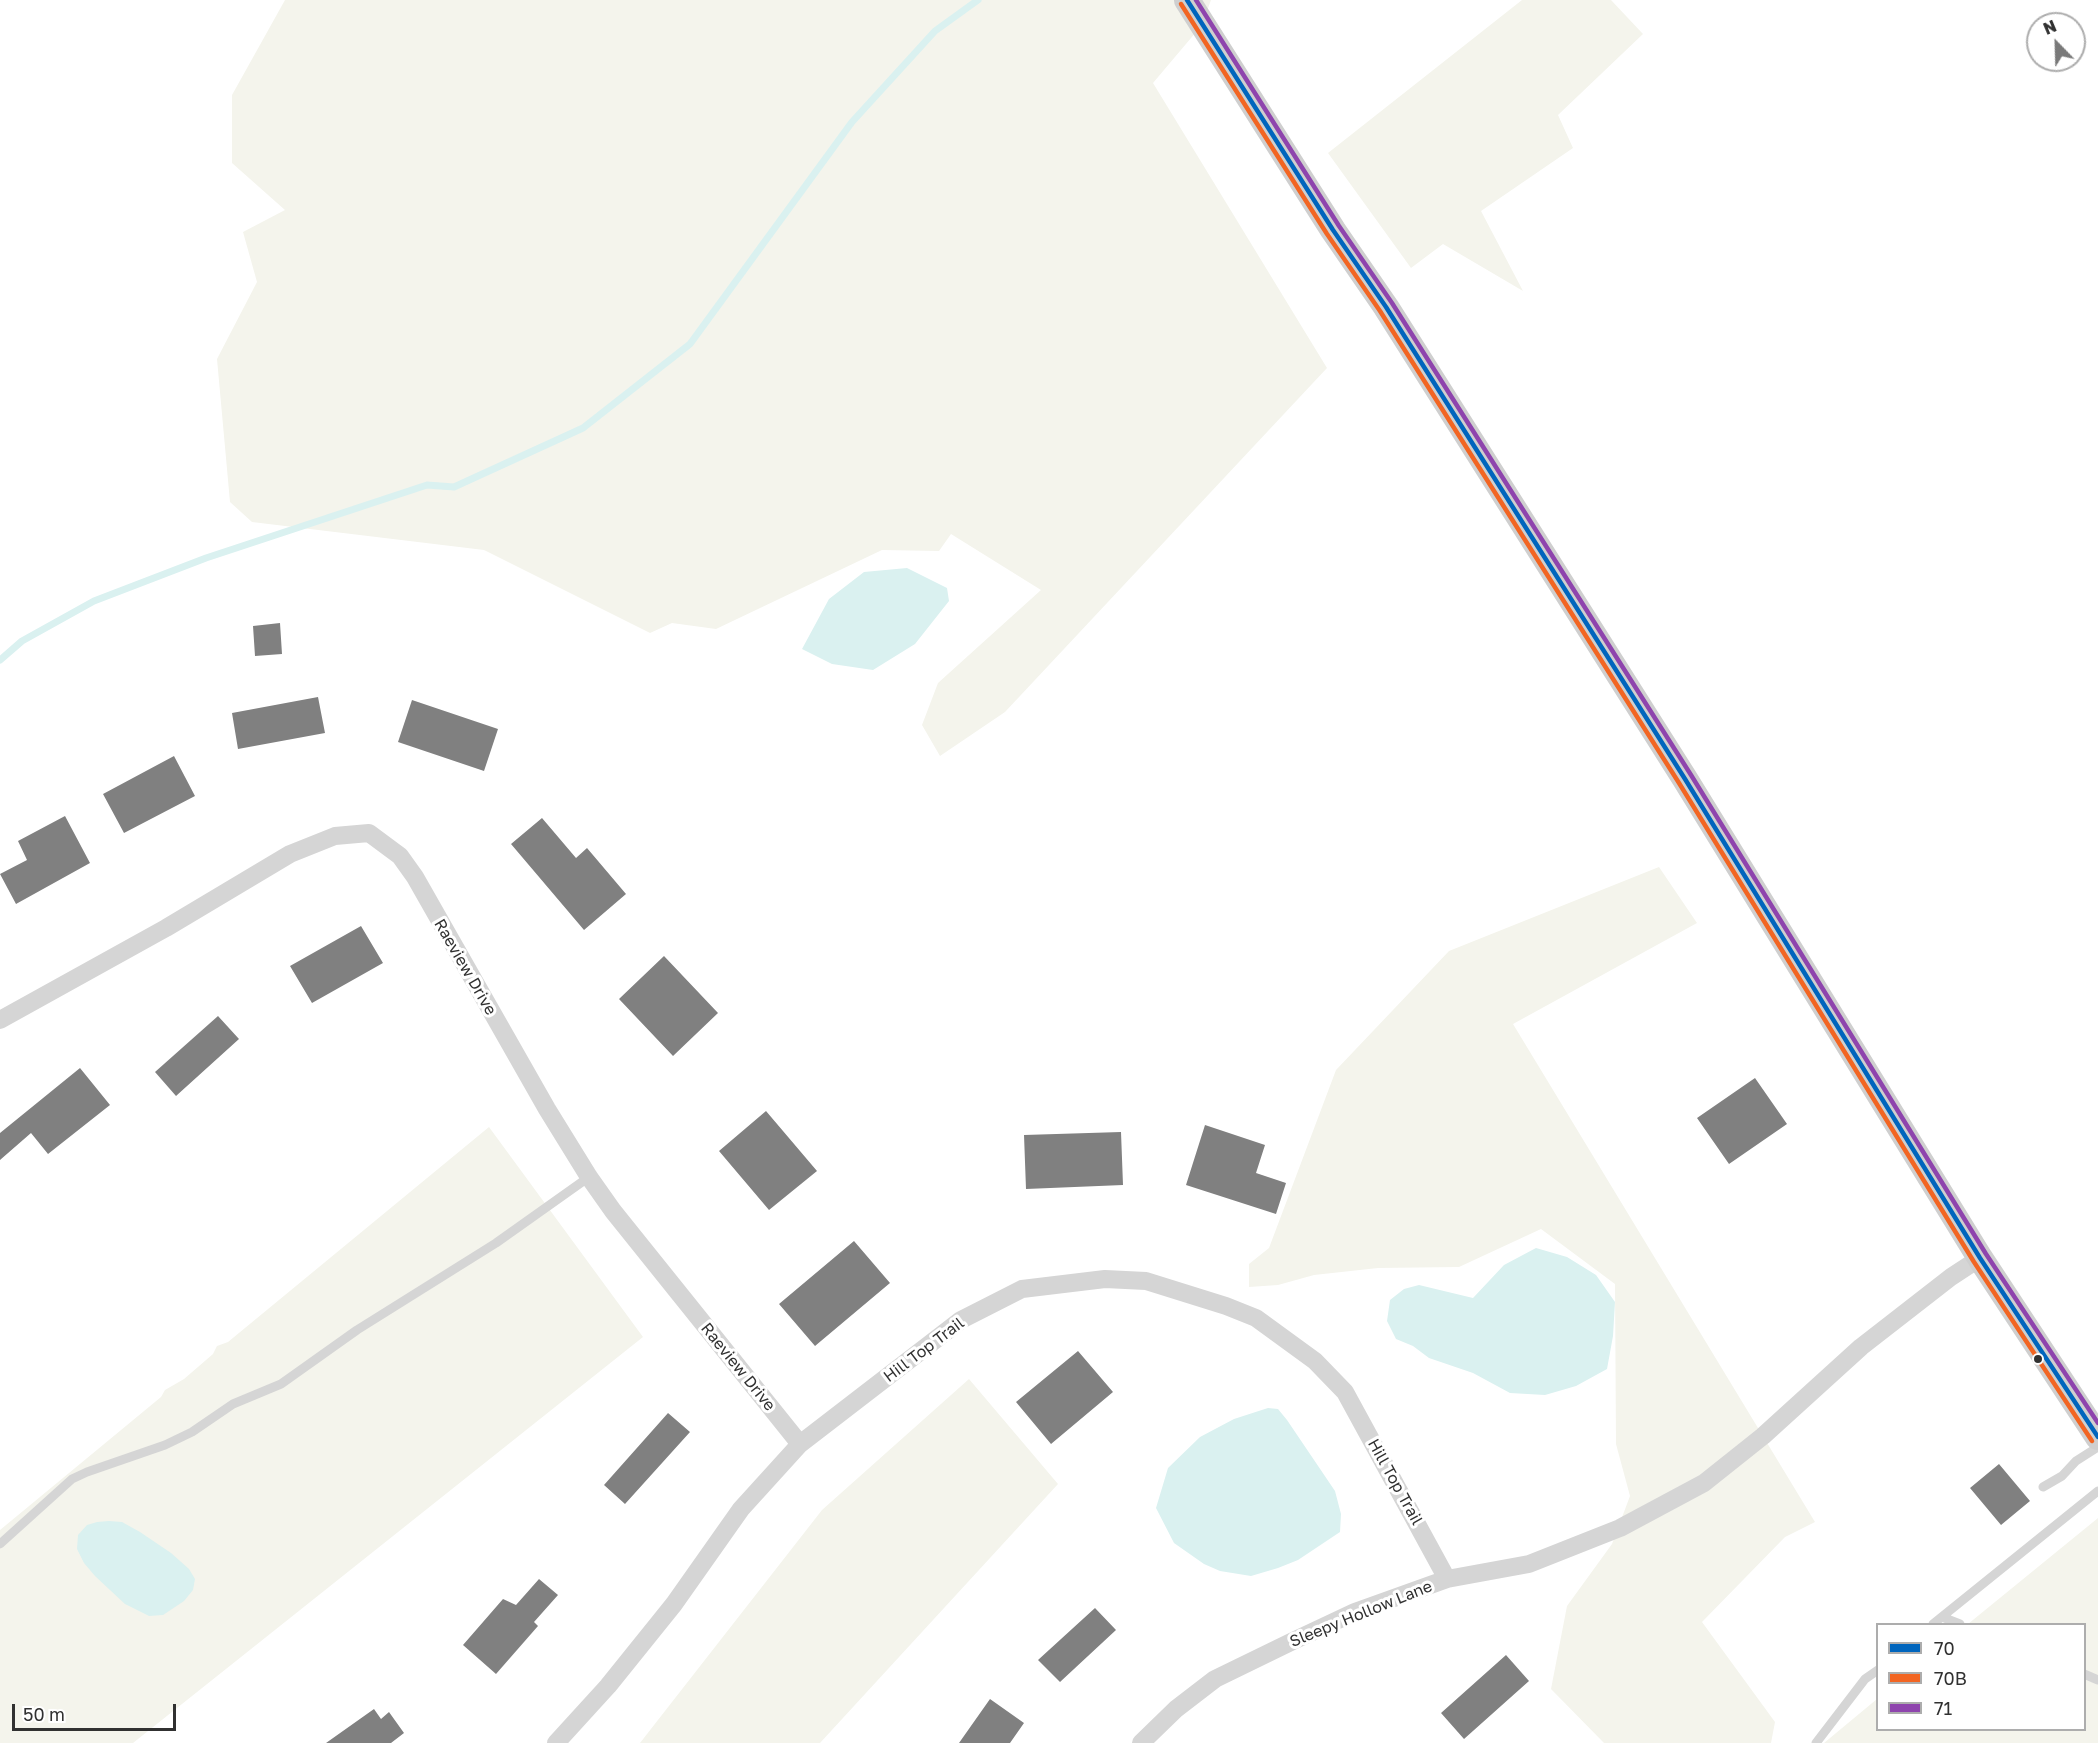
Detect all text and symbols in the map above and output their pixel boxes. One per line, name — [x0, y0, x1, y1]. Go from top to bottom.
north arrow — [2026, 12, 2086, 72]
text: N — [2040, 16, 2059, 39]
street label: Raeview Drive — [430, 916, 500, 1018]
street label: Hill Top Trail — [880, 1314, 968, 1386]
street label: Raeview Drive — [697, 1319, 779, 1415]
unlabelled marker — [2032, 1353, 2044, 1365]
street label: Hill Top Trail — [1363, 1436, 1427, 1528]
street label: Sleepy Hollow Lane — [1287, 1577, 1435, 1651]
legend — [1876, 1623, 2086, 1731]
text: 70 — [1934, 1637, 1955, 1659]
text: 70B — [1934, 1667, 1967, 1689]
scale bar — [15, 1692, 178, 1730]
text: 71 — [1934, 1697, 1952, 1719]
text: 50 m — [23, 1703, 65, 1725]

